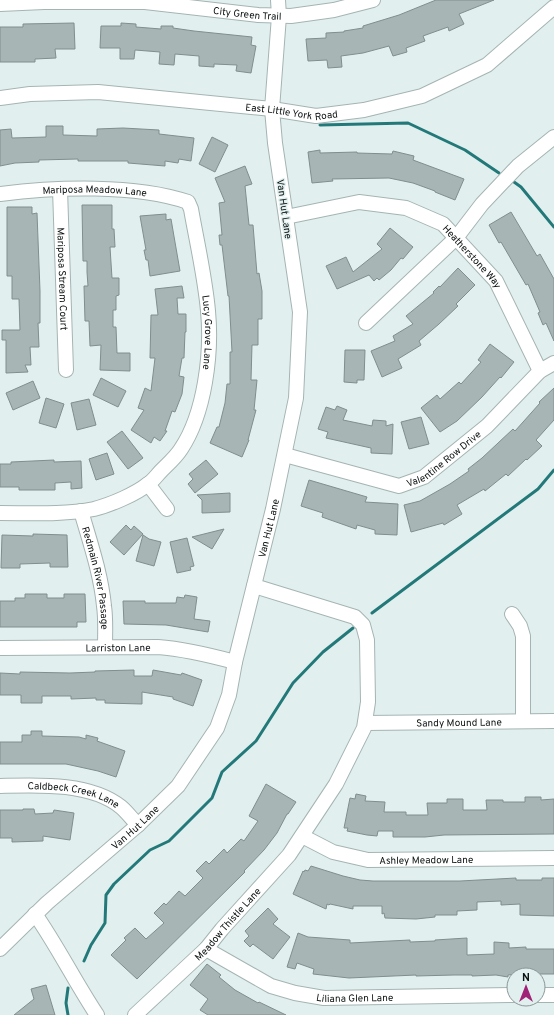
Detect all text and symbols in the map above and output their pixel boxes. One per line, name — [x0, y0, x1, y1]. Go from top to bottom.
street label: City Green Trail — [212, 5, 282, 24]
street label: East Little York Road — [245, 101, 339, 124]
street label: Van Hut Lane — [273, 179, 294, 240]
street label: Mariposa Meadow Lane — [42, 184, 148, 200]
street label: Heatherstone Way — [439, 223, 504, 291]
street label: Mariposa Stream Court — [53, 227, 70, 331]
street label: Lucy Grove Lane — [198, 294, 214, 370]
street label: Valentine Row Drive — [405, 428, 484, 491]
street label: Van Hut Lane — [256, 498, 283, 559]
street label: Redmain River Passage — [78, 525, 110, 630]
street label: Larriston Lane — [85, 642, 151, 655]
street label: Sandy Mound Lane — [416, 717, 502, 730]
street label: Caldbeck Creek Lane — [28, 780, 122, 812]
street label: Van Hut Lane — [109, 803, 163, 853]
street label: Ashley Meadow Lane — [379, 854, 473, 868]
street label: Meadow Thistle Lane — [192, 885, 264, 964]
north arrow — [506, 967, 546, 1007]
text: N — [522, 971, 530, 985]
street label: Liliana Glen Lane — [315, 992, 393, 1006]

